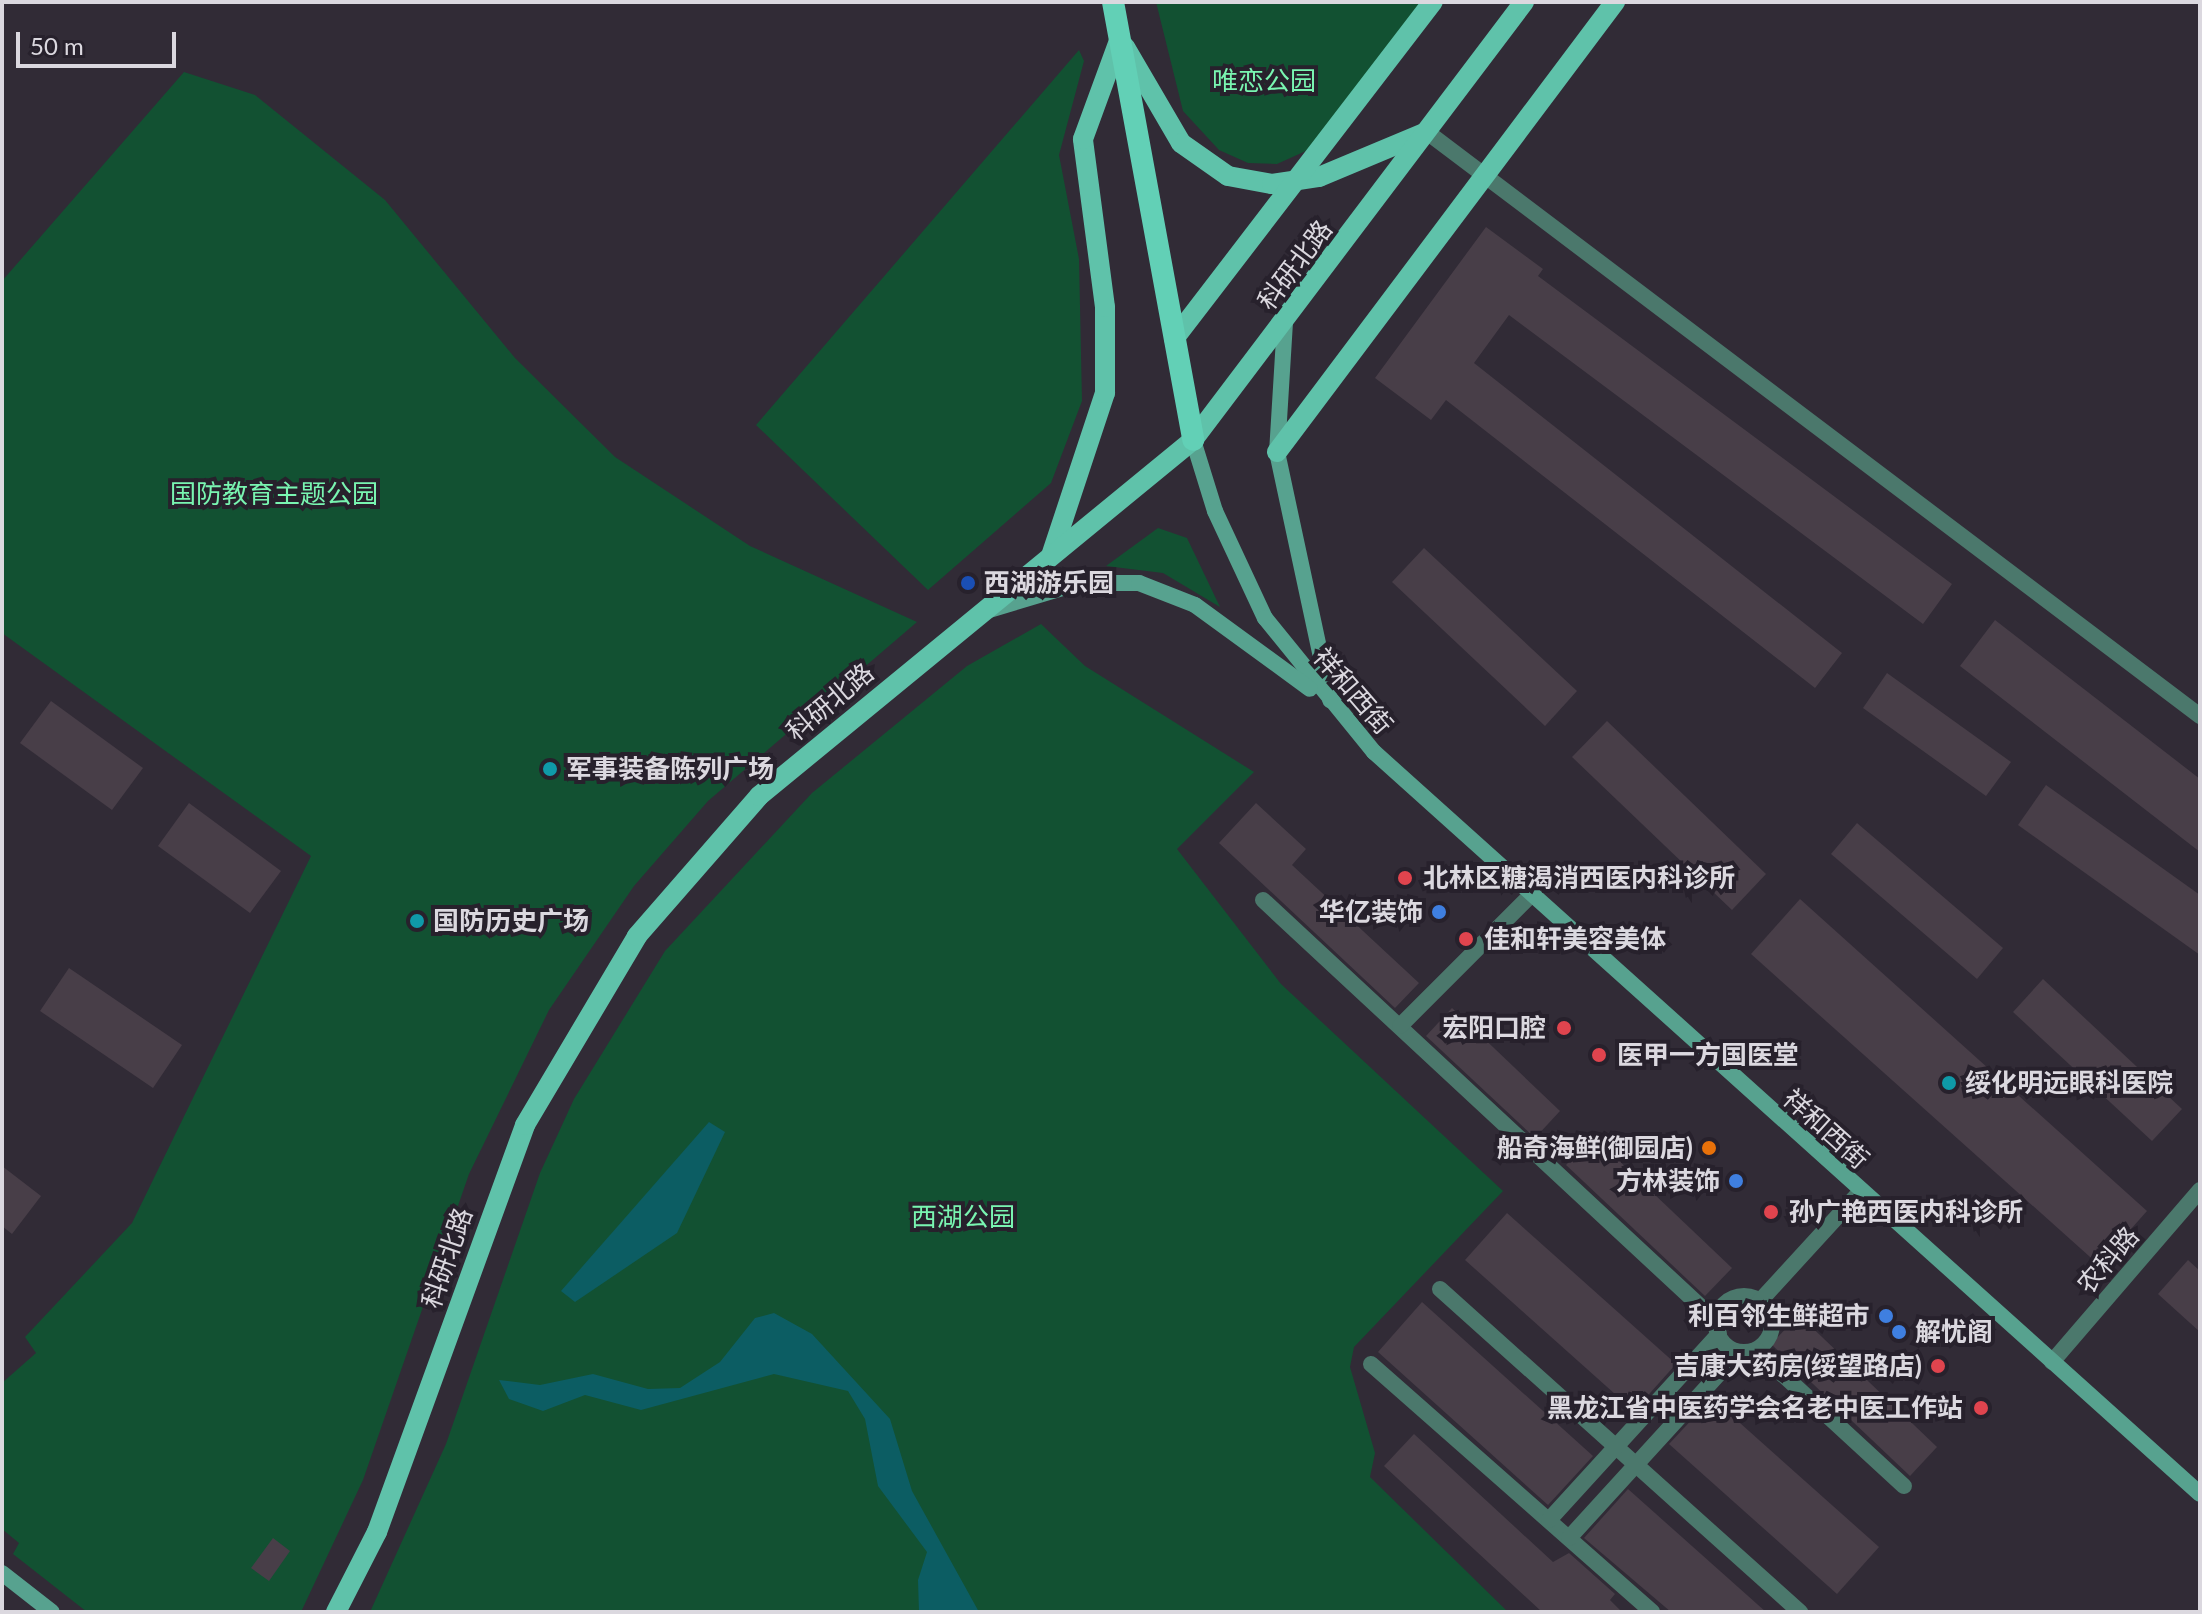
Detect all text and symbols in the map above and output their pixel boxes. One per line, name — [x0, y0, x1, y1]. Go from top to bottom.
scale bar — [20, 16, 180, 66]
text: 50 m — [30, 31, 84, 60]
park label: 唯恋公园 — [1212, 65, 1316, 97]
street label: 科研北路 — [1251, 214, 1339, 316]
park label: 国防教育主题公园 — [170, 478, 378, 510]
place label: 西湖游乐园 — [984, 567, 1114, 599]
marker: 西湖游乐园 — [959, 574, 977, 592]
street label: 祥和西街 — [1307, 642, 1399, 740]
street label: 科研北路 — [780, 657, 880, 747]
place label: 军事装备陈列广场 — [566, 753, 774, 785]
marker: 军事装备陈列广场 — [541, 760, 559, 778]
place label: 北林区糖渴消西医内科诊所 — [1423, 862, 1735, 894]
marker: 北林区糖渴消西医内科诊所 — [1394, 867, 1416, 889]
place label: 华亿装饰 — [1319, 896, 1423, 928]
marker: 华亿装饰 — [1430, 903, 1448, 921]
place label: 国防历史广场 — [433, 905, 589, 937]
marker: 国防历史广场 — [408, 912, 426, 930]
place label: 佳和轩美容美体 — [1484, 923, 1666, 955]
marker: 佳和轩美容美体 — [1455, 928, 1477, 950]
place label: 宏阳口腔 — [1442, 1012, 1546, 1044]
marker: 宏阳口腔 — [1553, 1017, 1575, 1039]
place label: 医甲一方国医堂 — [1617, 1039, 1799, 1071]
marker: 医甲一方国医堂 — [1588, 1044, 1610, 1066]
place label: 绥化明远眼科医院 — [1965, 1067, 2173, 1099]
marker: 绥化明远眼科医院 — [1940, 1074, 1958, 1092]
street label: 祥和西街 — [1777, 1083, 1875, 1175]
place label: 船奇海鲜(御园店) — [1497, 1132, 1693, 1164]
marker: 船奇海鲜(御园店) — [1700, 1139, 1718, 1157]
place label: 方林装饰 — [1616, 1165, 1720, 1197]
marker: 方林装饰 — [1727, 1172, 1745, 1190]
place label: 孙广艳西医内科诊所 — [1789, 1196, 2023, 1228]
park label: 西湖公园 — [911, 1201, 1015, 1233]
marker: 孙广艳西医内科诊所 — [1760, 1201, 1782, 1223]
street label: 科研北路 — [415, 1204, 479, 1312]
street label: 农科路 — [2071, 1220, 2145, 1300]
place label: 利百邻生鲜超市 — [1688, 1300, 1870, 1332]
marker: 利百邻生鲜超市 — [1877, 1307, 1895, 1325]
place label: 解忧阁 — [1915, 1316, 1993, 1348]
marker: 解忧阁 — [1890, 1323, 1908, 1341]
place label: 吉康大药房(绥望路店) — [1674, 1350, 1922, 1382]
marker: 吉康大药房(绥望路店) — [1929, 1357, 1947, 1375]
place label: 黑龙江省中医药学会名老中医工作站 — [1547, 1392, 1963, 1424]
marker: 黑龙江省中医药学会名老中医工作站 — [1970, 1397, 1992, 1419]

